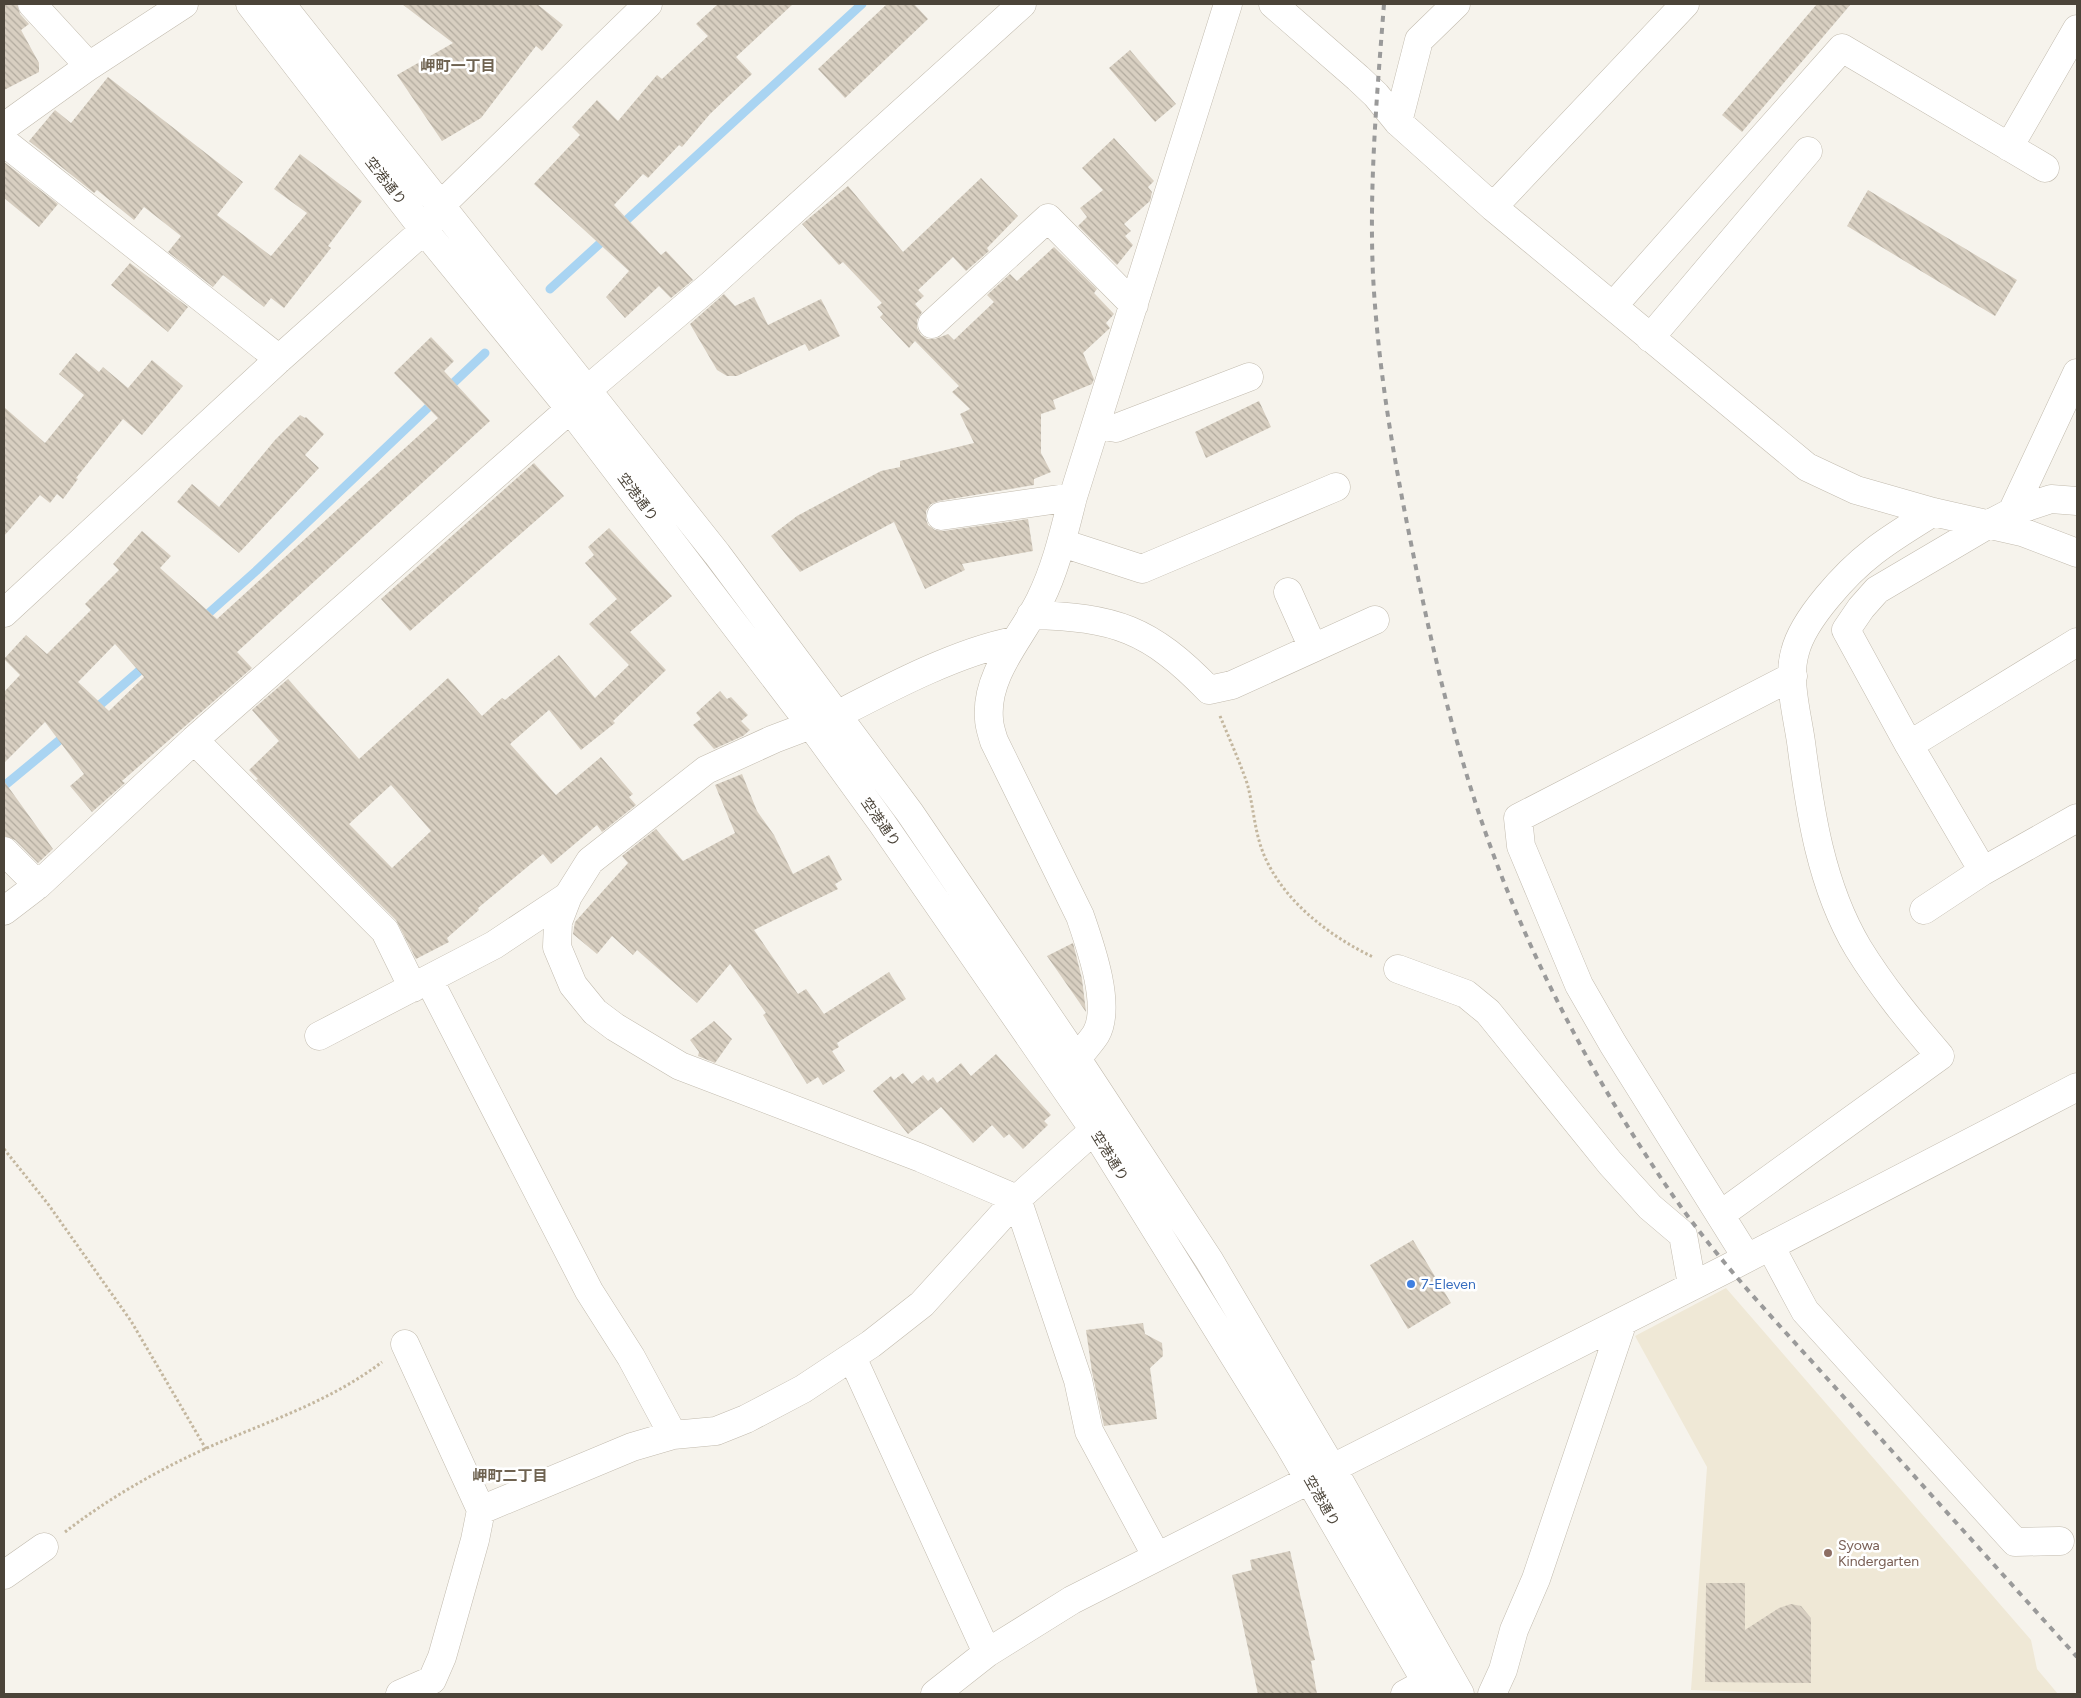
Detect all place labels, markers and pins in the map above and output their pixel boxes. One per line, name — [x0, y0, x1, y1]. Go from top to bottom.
place label: 7-Eleven — [1421, 1276, 1476, 1293]
marker: 7-Eleven — [1405, 1278, 1417, 1290]
place label: Syowa Kindergarten — [1838, 1537, 1919, 1570]
marker: Syowa Kindergarten — [1822, 1547, 1834, 1559]

